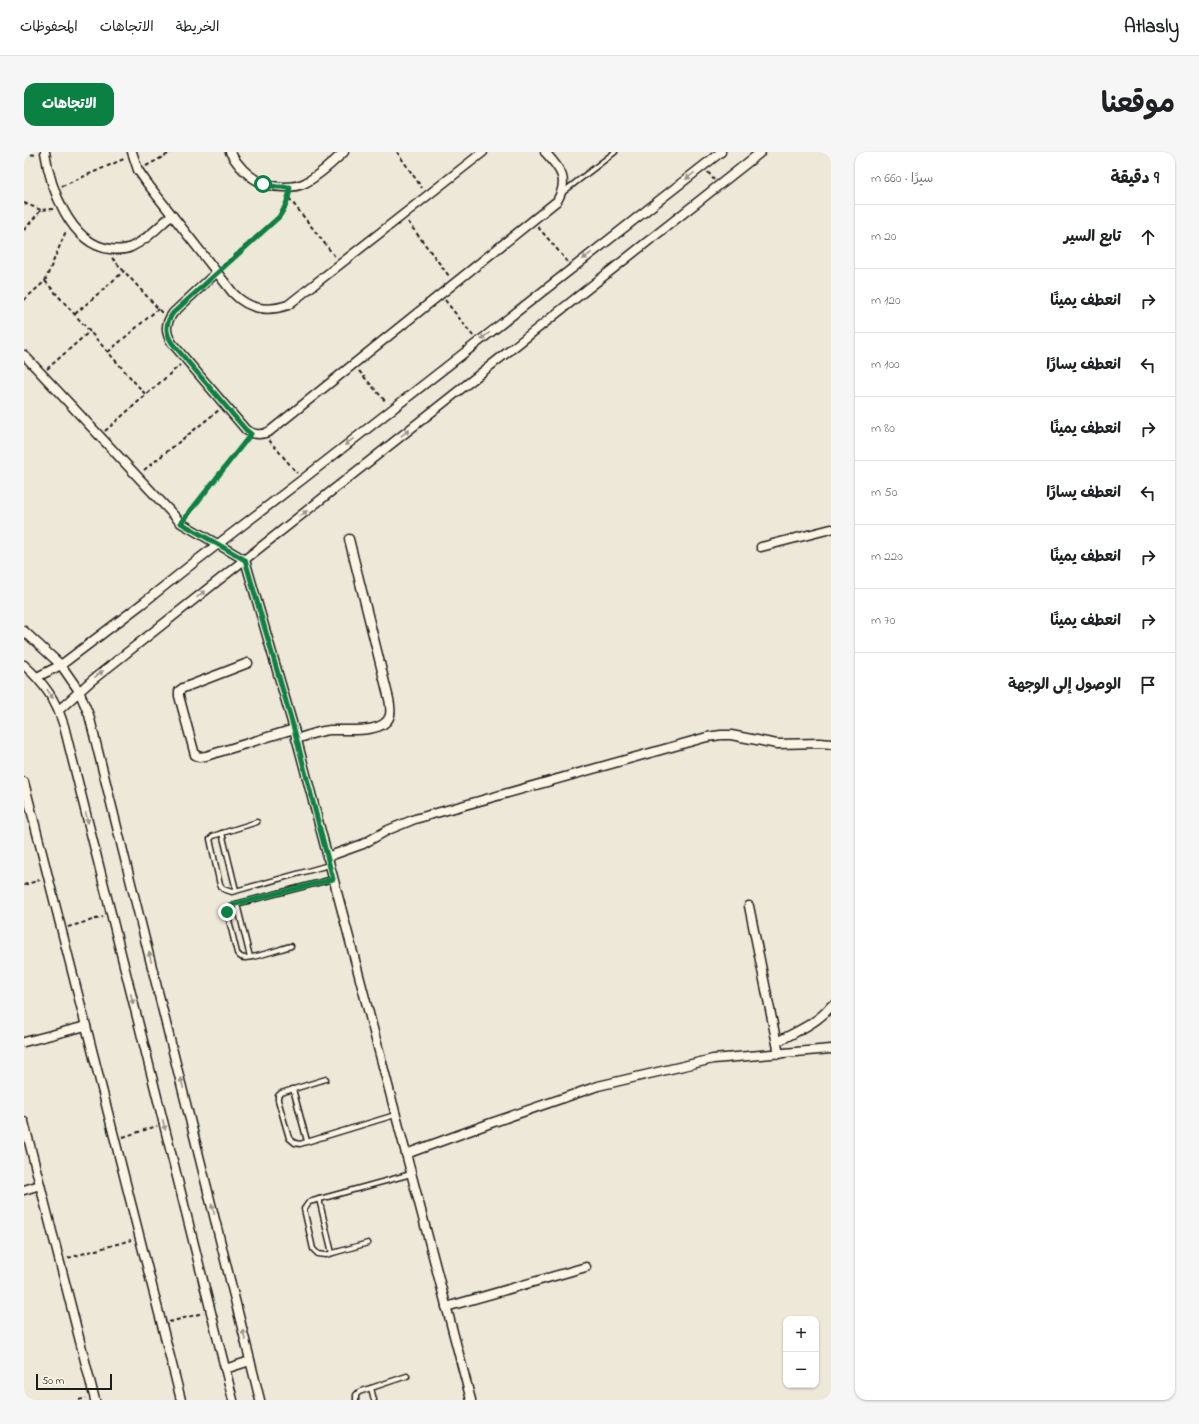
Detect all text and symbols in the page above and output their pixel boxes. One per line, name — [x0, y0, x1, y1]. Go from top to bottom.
text: Atlasly — [1124, 14, 1179, 41]
text: المحفوظات — [20, 17, 78, 38]
text: الاتجاهات — [100, 17, 154, 38]
text: الخريطة — [176, 17, 219, 38]
button: الاتجاهات — [24, 83, 114, 126]
text: موقعنا — [1101, 85, 1175, 126]
text: 9 دقيقة — [1110, 166, 1159, 191]
text: سيرًا · 660 m — [871, 169, 933, 188]
one-way arrow — [684, 172, 695, 180]
route start — [254, 175, 272, 193]
text: تابع السير — [1064, 226, 1121, 248]
icon: ahead — [1137, 226, 1159, 248]
text: 20 m — [871, 227, 896, 246]
one-way arrow — [582, 252, 593, 260]
text: انعطف يمينًا — [1050, 290, 1121, 312]
icon: right — [1137, 290, 1159, 312]
text: 120 m — [871, 291, 901, 310]
one-way arrow — [479, 332, 490, 340]
text: انعطف يسارًا — [1046, 354, 1121, 376]
icon: left — [1137, 354, 1159, 376]
text: 100 m — [871, 355, 900, 374]
text: انعطف يمينًا — [1050, 418, 1121, 440]
icon: right — [1137, 418, 1159, 440]
text: 80 m — [871, 419, 895, 438]
one-way arrow — [399, 429, 410, 437]
one-way arrow — [344, 438, 355, 446]
text: انعطف يسارًا — [1046, 482, 1121, 504]
icon: left — [1137, 482, 1159, 504]
text: 50 m — [871, 483, 897, 502]
one-way arrow — [297, 509, 308, 518]
text: انعطف يمينًا — [1050, 546, 1121, 568]
icon: right — [1137, 546, 1159, 568]
text: 220 m — [871, 547, 903, 566]
one-way arrow — [195, 590, 206, 598]
text: انعطف يمينًا — [1050, 610, 1121, 632]
icon: right — [1137, 610, 1159, 632]
text: 70 m — [871, 611, 895, 630]
one-way arrow — [93, 670, 104, 679]
text: الوصول إلى الوجهة — [1008, 674, 1121, 696]
icon: arrive — [1137, 674, 1159, 696]
one-way arrow — [46, 689, 54, 699]
one-way arrow — [85, 812, 91, 824]
route end — [218, 903, 236, 921]
one-way arrow — [147, 950, 153, 962]
one-way arrow — [130, 992, 136, 1005]
one-way arrow — [178, 1076, 184, 1089]
one-way arrow — [161, 1118, 167, 1131]
one-way arrow — [210, 1203, 216, 1215]
map controls — [783, 1316, 819, 1388]
button: + — [783, 1316, 819, 1352]
one-way arrow — [240, 1329, 246, 1341]
button: − — [783, 1352, 819, 1388]
scale bar — [36, 1372, 112, 1391]
text: 50 m — [42, 1373, 64, 1389]

